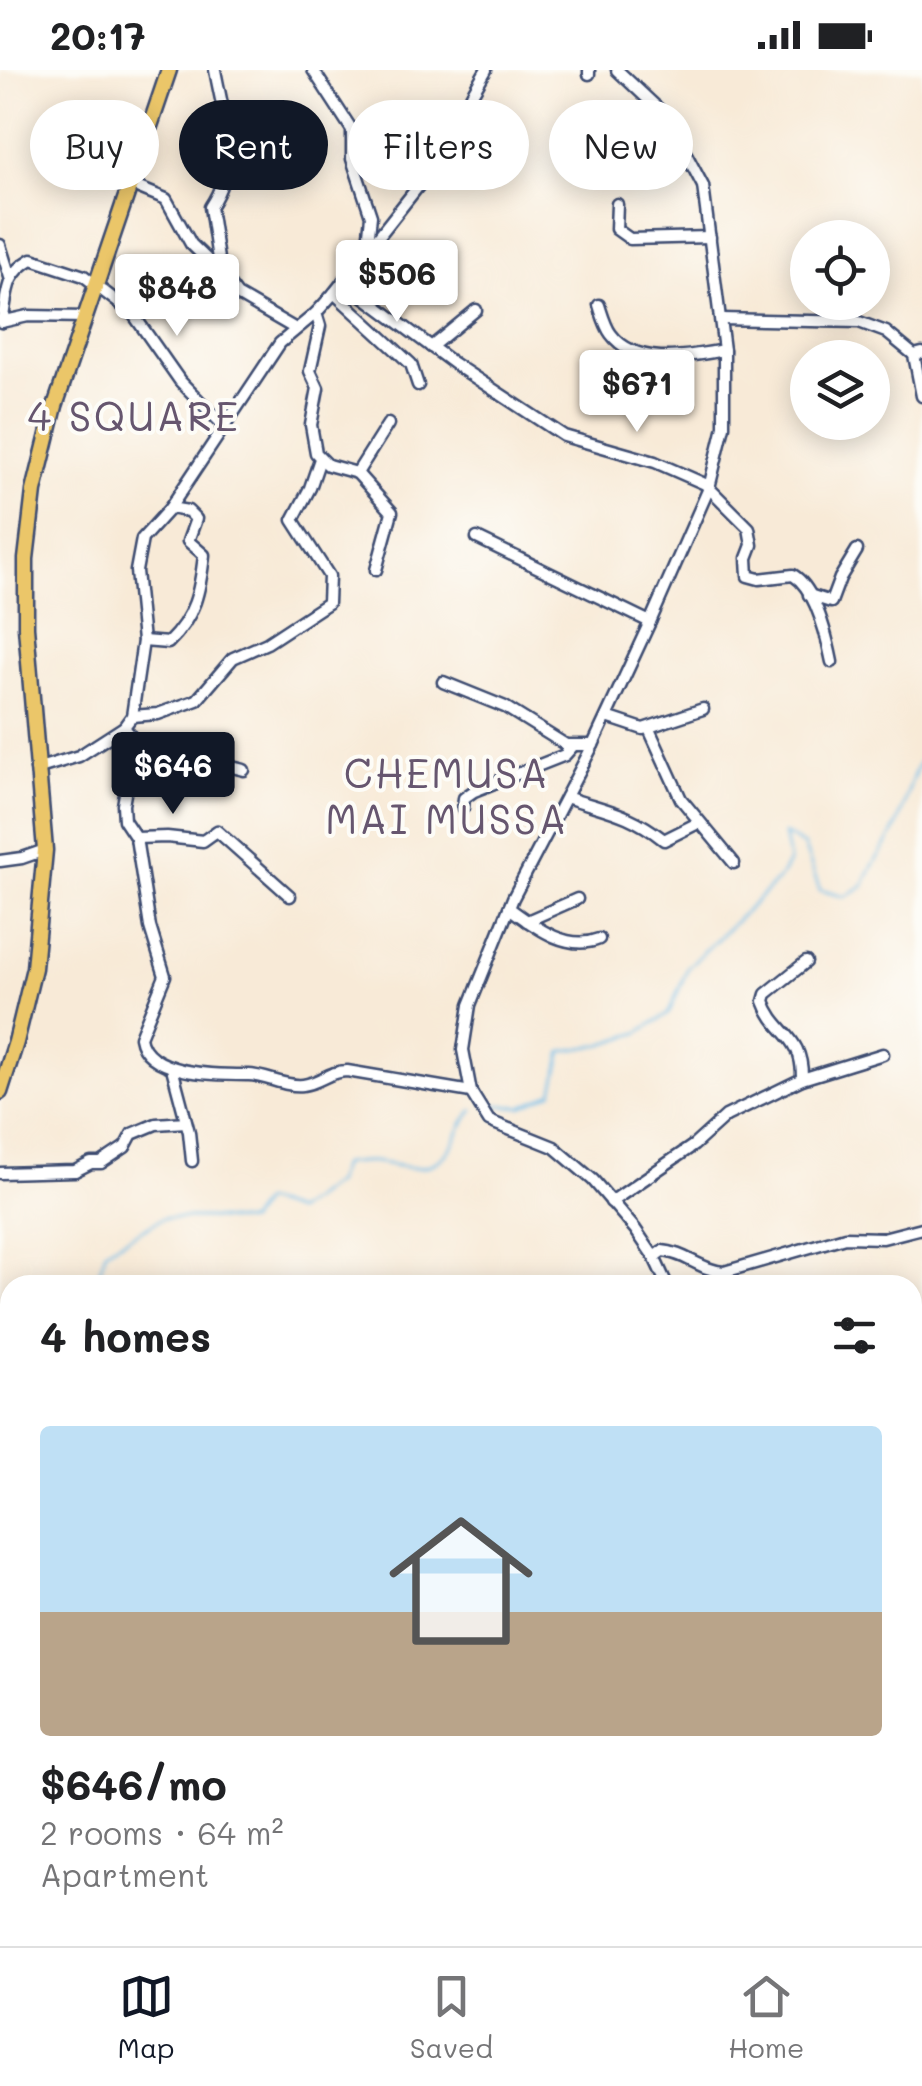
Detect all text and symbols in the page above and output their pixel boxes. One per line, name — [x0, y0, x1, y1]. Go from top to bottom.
text: 20:17 — [50, 10, 146, 60]
chip: Buy — [30, 100, 159, 190]
chip: Rent — [179, 100, 328, 190]
chip: Filters — [348, 100, 529, 190]
chip: New — [549, 100, 693, 190]
map controls — [790, 220, 890, 440]
button: locate — [790, 220, 890, 320]
pin: $506 — [338, 240, 456, 325]
text: $506 — [358, 251, 436, 293]
pin: $848 — [118, 254, 236, 339]
text: $848 — [137, 265, 217, 307]
button: layers — [790, 340, 890, 440]
pin: $671 — [578, 350, 696, 435]
text: $671 — [601, 361, 673, 403]
district label: 4 SQUARE — [28, 389, 240, 441]
pin: $646 — [114, 732, 232, 817]
text: $646 — [134, 743, 212, 785]
district label: CHEMUSA MAI MUSSA — [325, 746, 569, 844]
text: 4 homes — [40, 1308, 211, 1363]
icon: filters — [827, 1308, 882, 1363]
icon: home — [371, 1491, 551, 1671]
text: $646/mo — [40, 1756, 227, 1811]
text: 2 rooms · 64 m² — [40, 1811, 284, 1853]
text: Apartment — [40, 1853, 209, 1895]
tab: Map — [118, 1969, 175, 2065]
tab: Saved — [410, 1969, 493, 2065]
tab: Home — [728, 1969, 804, 2065]

